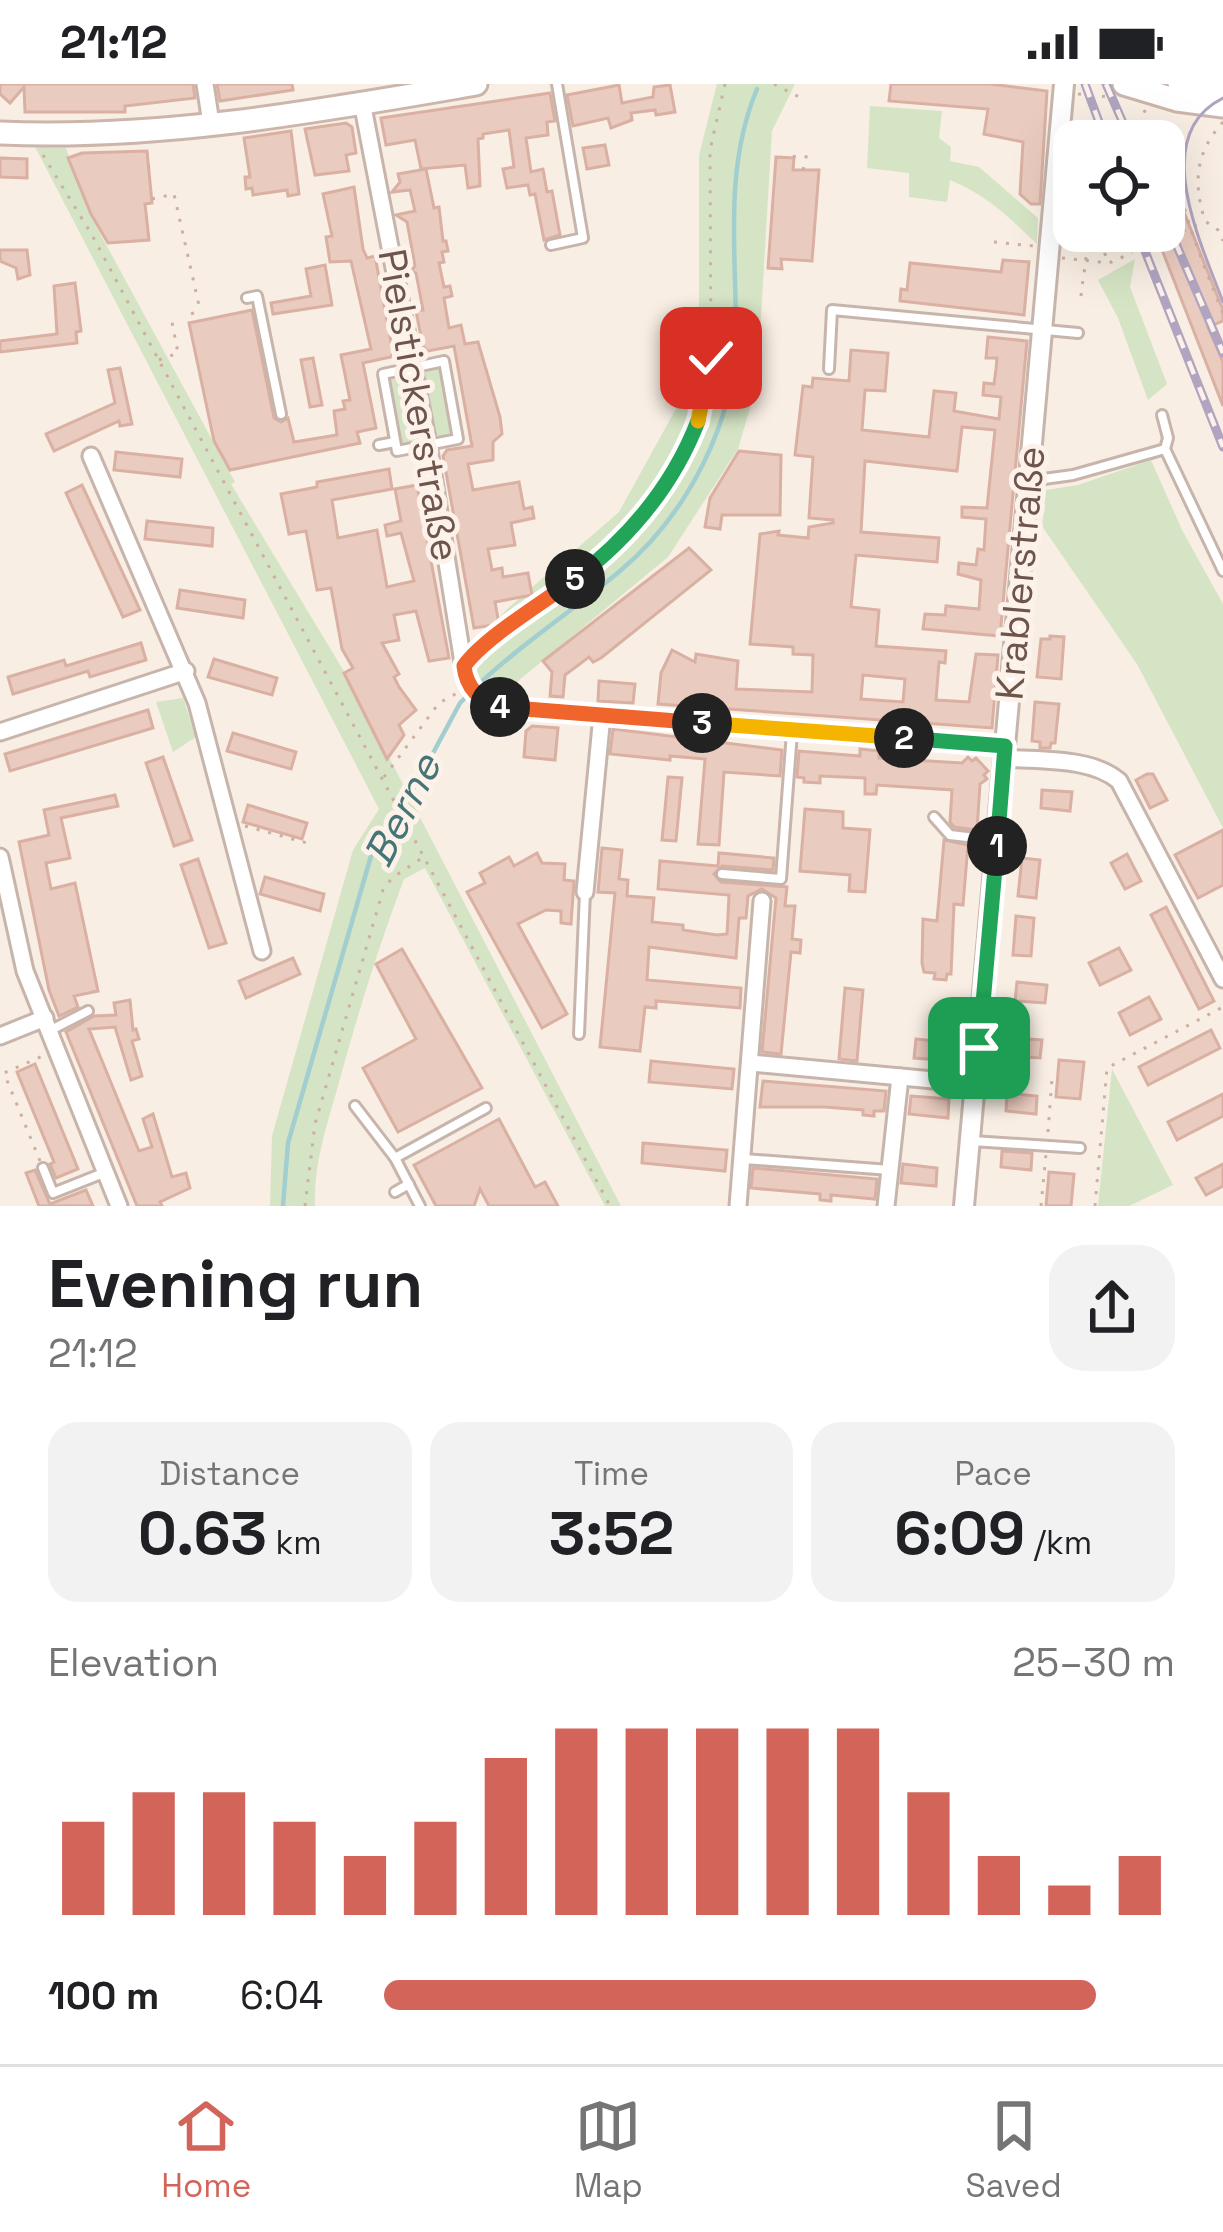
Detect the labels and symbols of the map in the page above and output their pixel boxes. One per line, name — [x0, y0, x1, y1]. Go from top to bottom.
street label: Pielstickerstraße — [367, 245, 471, 565]
pin — [660, 307, 762, 409]
street label: Krablerstraße — [985, 444, 1055, 702]
pin: 5 — [545, 549, 605, 609]
pin: 4 — [470, 677, 530, 737]
pin: 3 — [672, 693, 732, 753]
pin: 2 — [874, 708, 934, 768]
water label: Berne — [351, 743, 454, 875]
pin: 1 — [967, 816, 1027, 876]
pin — [928, 997, 1030, 1099]

